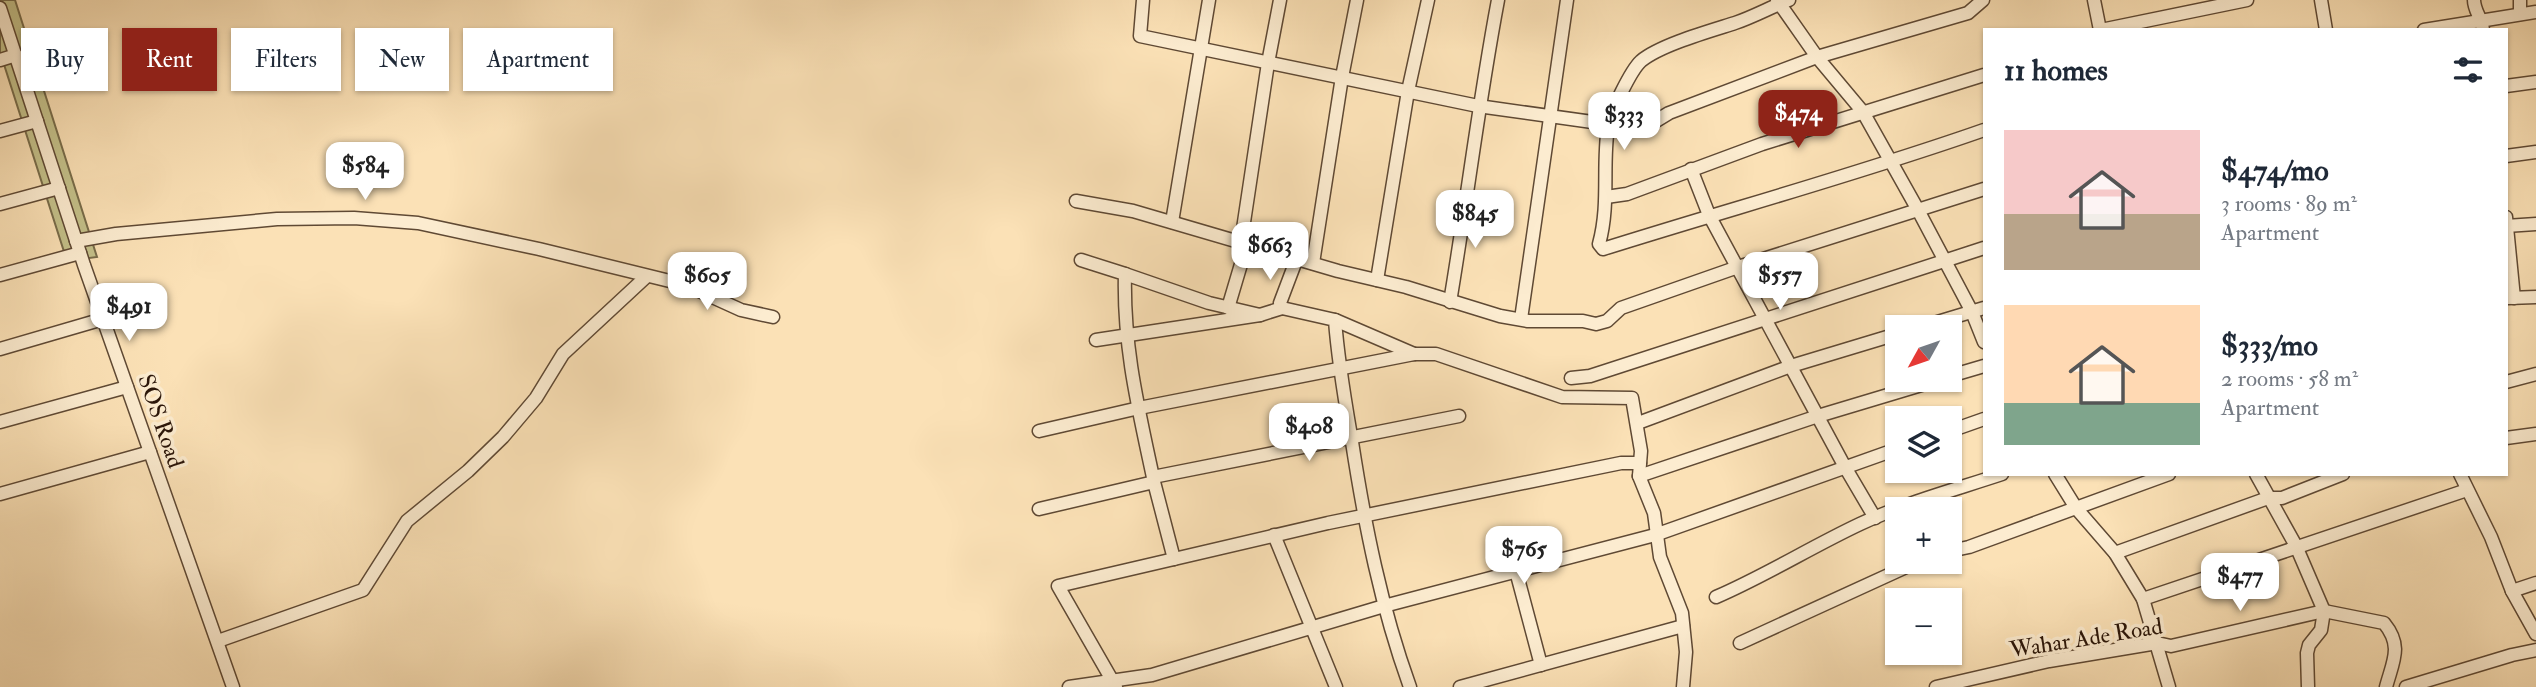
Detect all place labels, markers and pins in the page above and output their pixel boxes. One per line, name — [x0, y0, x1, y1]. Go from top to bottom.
pin: $474 — [1757, 90, 1839, 150]
pin: $333 — [1583, 92, 1665, 152]
pin: $584 — [324, 142, 406, 202]
pin: $845 — [1434, 190, 1516, 250]
pin: $663 — [1229, 222, 1311, 282]
pin: $605 — [666, 252, 748, 312]
pin: $557 — [1739, 252, 1821, 312]
pin: $491 — [88, 284, 170, 343]
pin: $408 — [1268, 404, 1350, 463]
pin: $765 — [1483, 526, 1565, 586]
pin: $477 — [2199, 554, 2281, 613]

